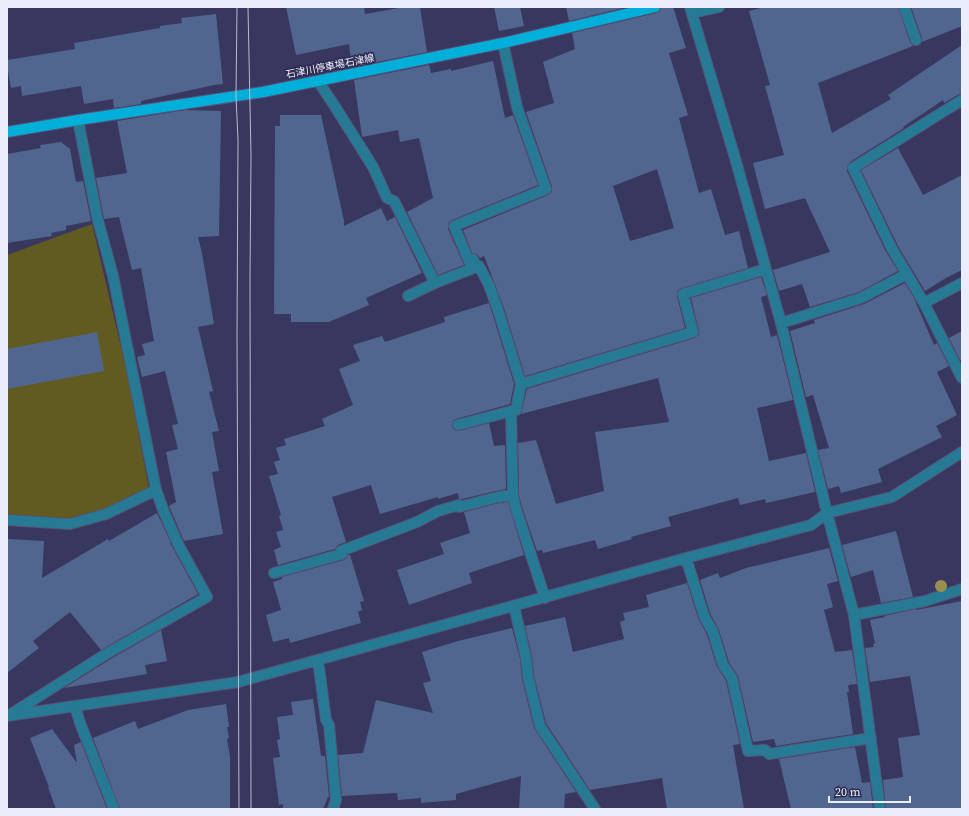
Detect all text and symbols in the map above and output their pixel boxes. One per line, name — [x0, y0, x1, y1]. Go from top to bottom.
street label: 石津川停車場石津線 — [285, 51, 375, 81]
scale bar — [829, 778, 910, 804]
text: 20 m — [835, 784, 861, 800]

